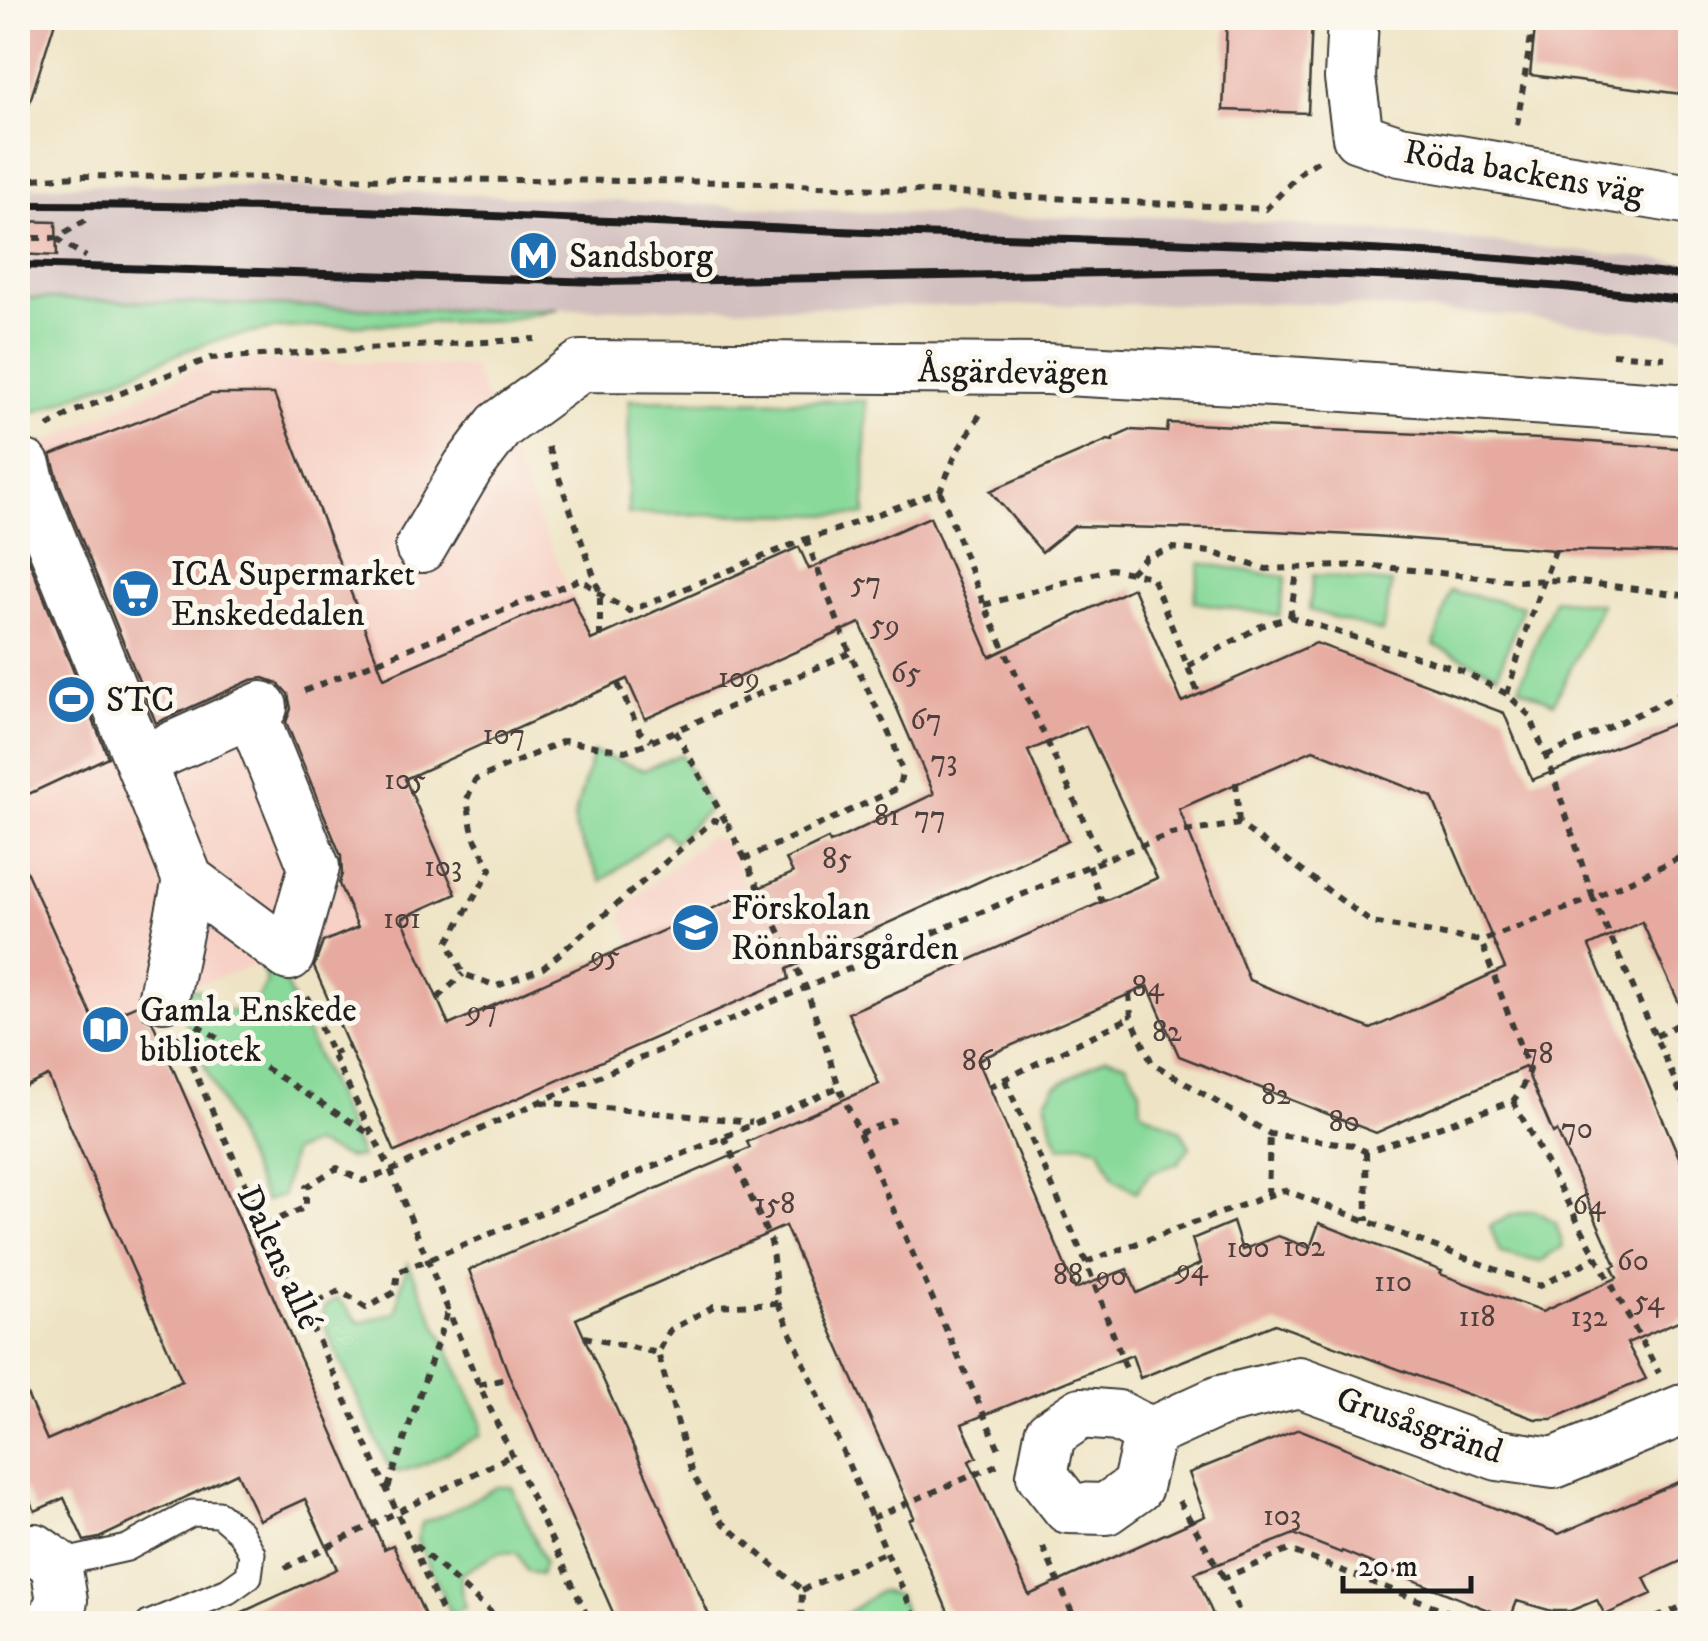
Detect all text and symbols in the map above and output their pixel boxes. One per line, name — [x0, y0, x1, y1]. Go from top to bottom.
street label: Röda backens väg — [1400, 130, 1648, 216]
metro station icon: Sandsborg — [508, 229, 560, 281]
place label: Sandsborg — [569, 235, 714, 279]
street label: Åsgärdevägen — [917, 348, 1109, 397]
place label: ICA Supermarket Enskededalen — [171, 553, 415, 637]
house number: 57 — [851, 565, 881, 602]
supermarket icon: ICA Supermarket Enskededalen — [110, 567, 162, 619]
house number: 59 — [870, 607, 900, 644]
house number: 65 — [891, 655, 921, 692]
house number: 109 — [718, 660, 760, 697]
sports icon: STC — [45, 673, 97, 725]
place label: STC — [106, 679, 174, 723]
house number: 67 — [910, 702, 942, 739]
house number: 107 — [483, 717, 525, 754]
house number: 73 — [931, 743, 958, 780]
house number: 105 — [384, 762, 426, 799]
house number: 81 — [874, 798, 900, 835]
house number: 77 — [914, 799, 946, 836]
house number: 85 — [822, 841, 852, 878]
house number: 103 — [424, 849, 462, 886]
place label: Förskolan Rönnbärsgården — [731, 887, 959, 971]
house number: 101 — [383, 901, 421, 938]
school or university icon: Förskolan Rönnbärsgården — [670, 901, 722, 953]
house number: 95 — [588, 938, 620, 975]
house number: 84 — [1132, 969, 1165, 1006]
place label: Gamla Enskede bibliotek — [140, 989, 357, 1073]
house number: 97 — [465, 993, 497, 1030]
library icon: Gamla Enskede bibliotek — [79, 1003, 131, 1055]
house number: 82 — [1152, 1014, 1182, 1051]
house number: 78 — [1523, 1036, 1553, 1073]
house number: 86 — [962, 1043, 994, 1080]
house number: 82 — [1261, 1077, 1291, 1114]
house number: 80 — [1328, 1104, 1360, 1141]
house number: 70 — [1561, 1111, 1593, 1148]
street label: Dalens allé — [226, 1179, 331, 1337]
house number: 158 — [755, 1186, 795, 1223]
house number: 64 — [1573, 1187, 1606, 1224]
house number: 102 — [1283, 1229, 1325, 1266]
house number: 100 — [1226, 1230, 1270, 1267]
house number: 60 — [1617, 1243, 1649, 1280]
house number: 94 — [1174, 1251, 1209, 1288]
house number: 88 — [1053, 1257, 1083, 1294]
house number: 90 — [1093, 1258, 1127, 1295]
house number: 110 — [1374, 1264, 1412, 1301]
house number: 54 — [1634, 1283, 1665, 1320]
house number: 118 — [1458, 1299, 1496, 1336]
house number: 132 — [1571, 1299, 1608, 1336]
street label: Grusåsgränd — [1330, 1377, 1509, 1475]
house number: 103 — [1263, 1498, 1301, 1535]
scale bar — [1343, 1531, 1470, 1593]
text: 20 m — [1358, 1549, 1418, 1586]

